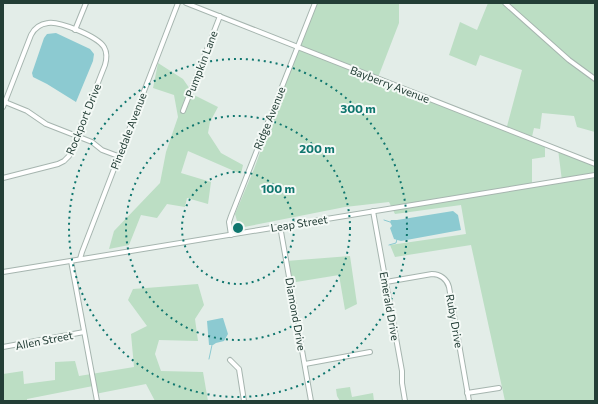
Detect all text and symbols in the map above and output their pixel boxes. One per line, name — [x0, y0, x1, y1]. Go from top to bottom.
street label: Pumpkin Lane — [182, 29, 220, 99]
street label: Bayberry Avenue — [348, 63, 432, 105]
street label: Rockport Drive — [63, 81, 103, 157]
street label: Ridge Avenue — [250, 84, 288, 151]
street label: Pinedale Avenue — [107, 91, 149, 171]
text: 300 m — [340, 101, 376, 115]
text: 200 m — [299, 141, 335, 155]
text: 100 m — [261, 181, 295, 195]
street label: Leap Street — [270, 212, 329, 234]
centre of rings — [231, 221, 245, 235]
street label: Emerald Drive — [378, 271, 402, 342]
street label: Diamond Drive — [283, 276, 309, 352]
street label: Ruby Drive — [444, 293, 466, 349]
street label: Allen Street — [14, 328, 74, 352]

